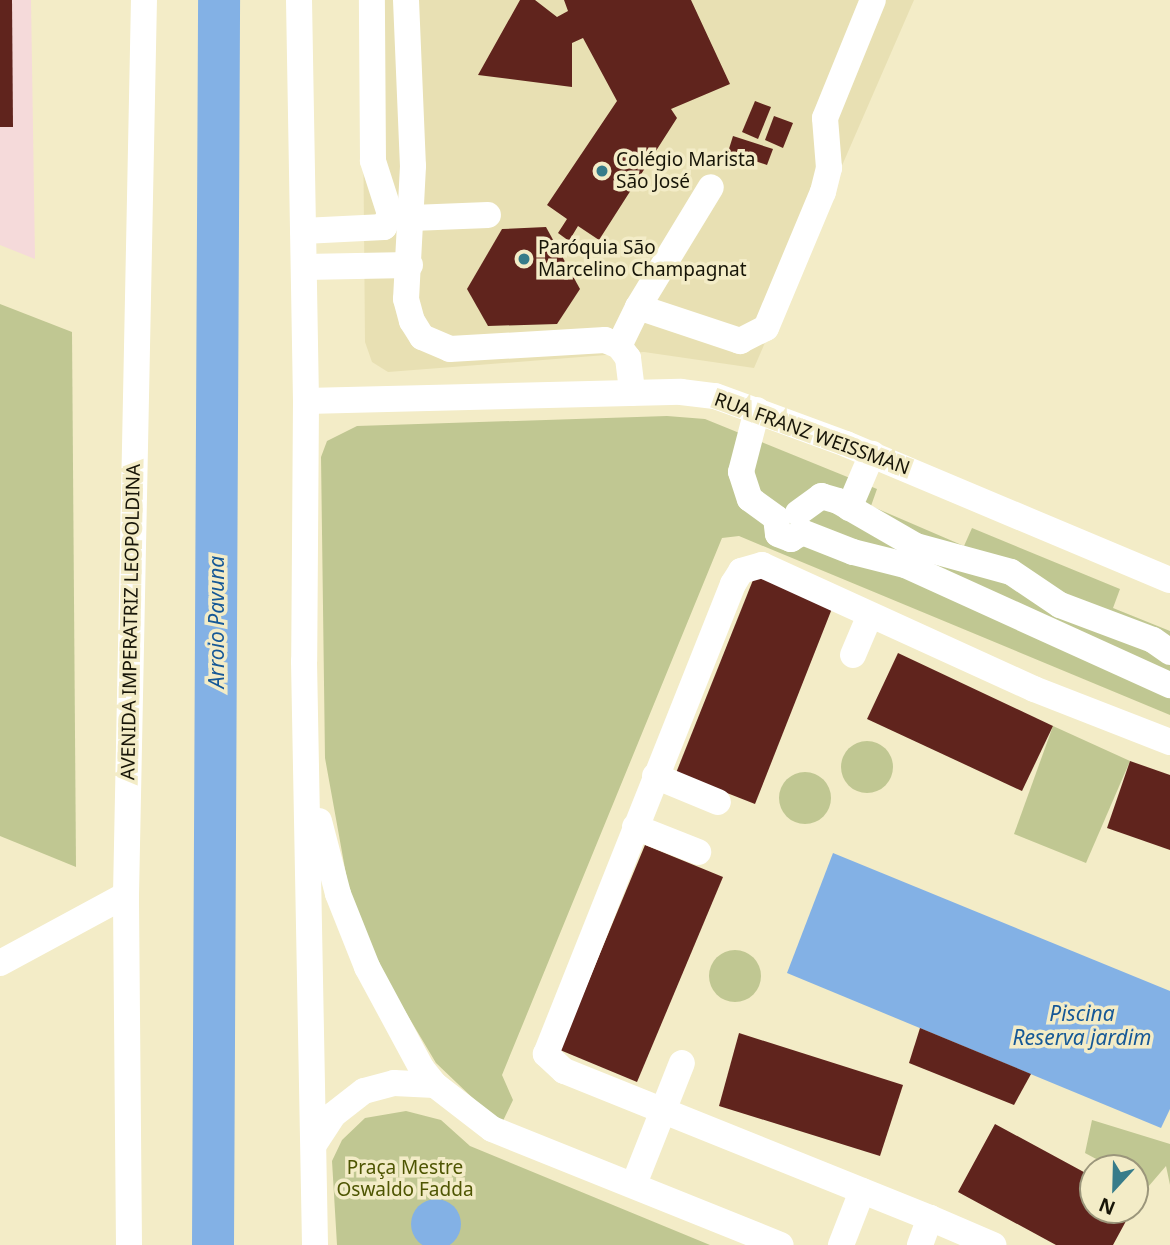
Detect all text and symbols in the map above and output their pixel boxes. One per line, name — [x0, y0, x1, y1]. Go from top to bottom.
place label: Colégio Marista São José — [616, 149, 755, 193]
marker: Colégio Marista São José — [594, 163, 610, 179]
place label: Paróquia São Marcelino Champagnat — [538, 237, 747, 281]
marker: Paróquia São Marcelino Champagnat — [516, 251, 532, 267]
street label: RUA FRANZ WEISSMAN — [711, 388, 913, 480]
street label: AVENIDA IMPERATRIZ LEOPOLDINA — [117, 464, 145, 780]
water label: Arroio Pavuna — [203, 556, 229, 688]
water label: Piscina Reserva jardim — [1013, 1000, 1151, 1050]
north arrow — [1079, 1154, 1149, 1224]
park label: Praça Mestre Oswaldo Fadda — [336, 1157, 474, 1201]
text: N — [1095, 1192, 1119, 1222]

